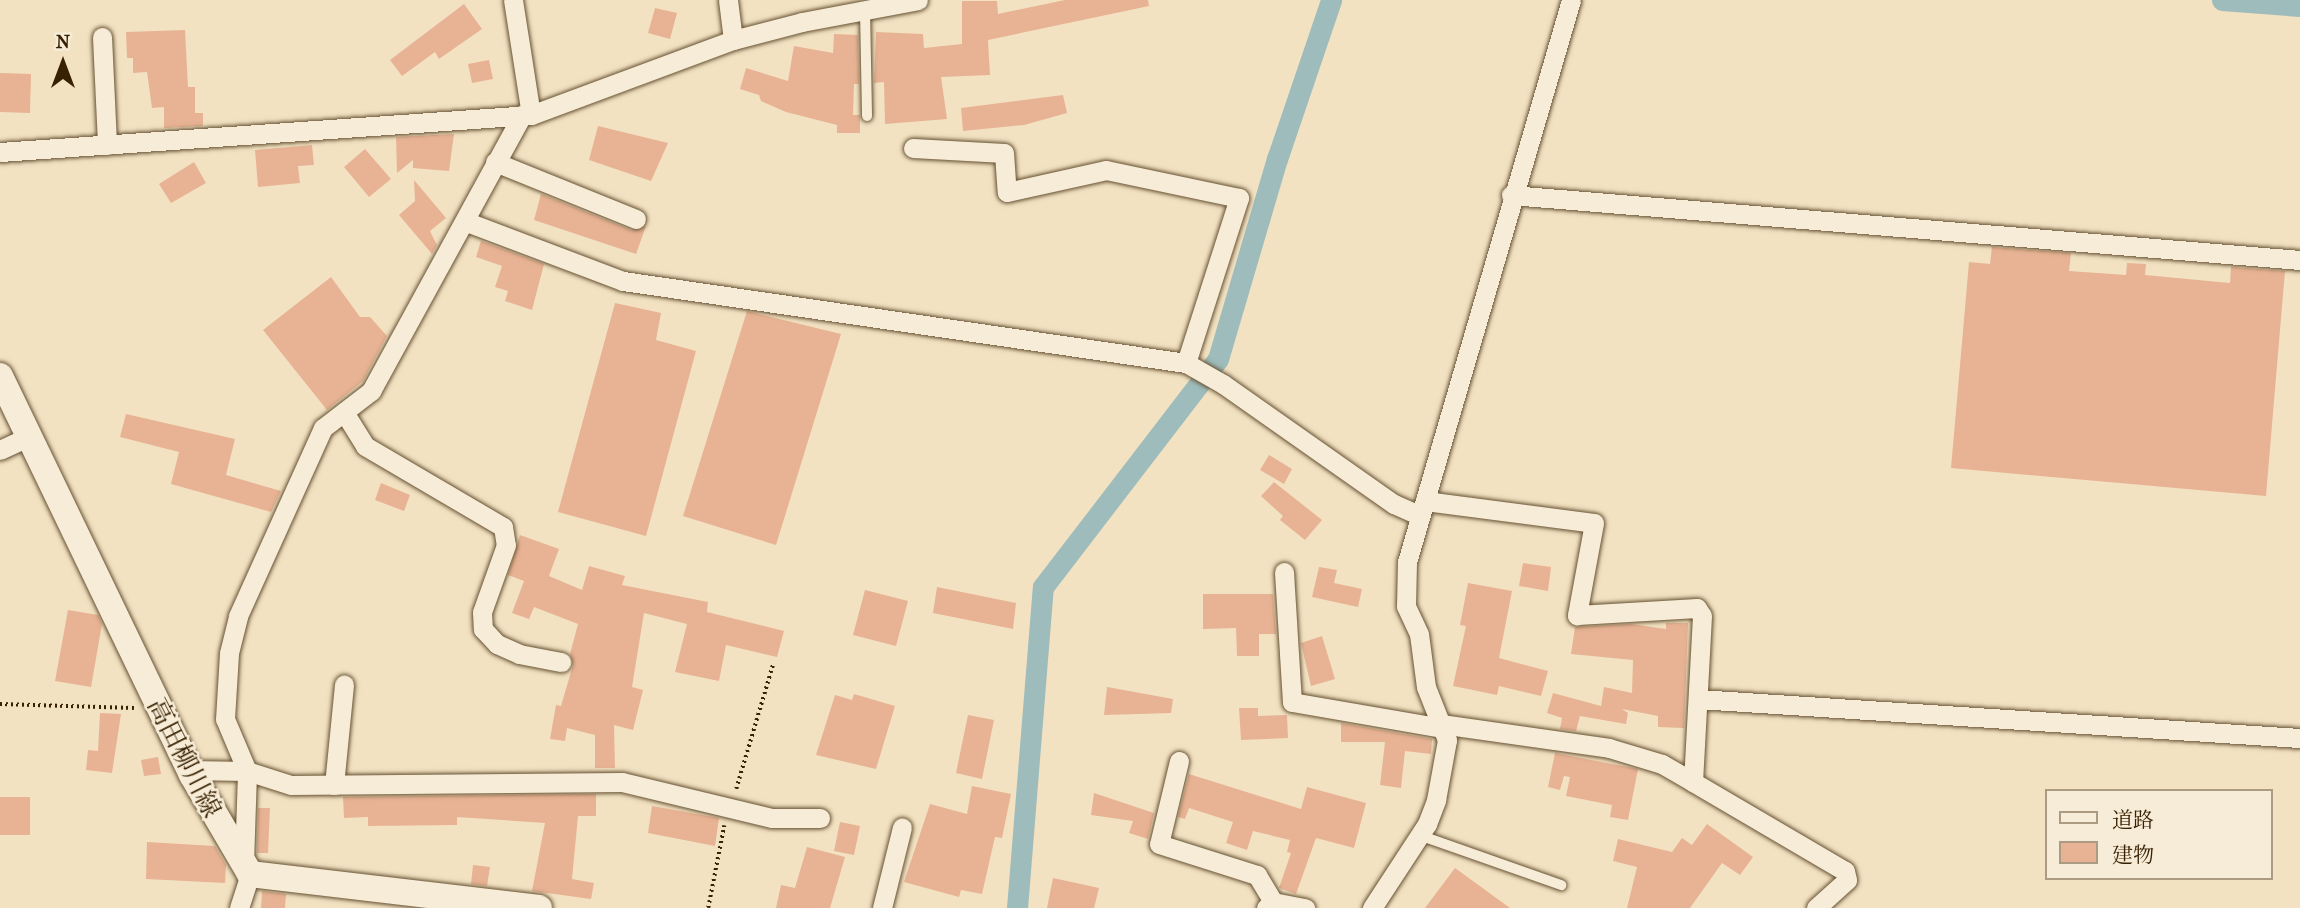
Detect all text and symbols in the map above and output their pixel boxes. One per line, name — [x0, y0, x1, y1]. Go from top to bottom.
north arrow — [28, 28, 98, 98]
text: N — [56, 31, 70, 53]
street label: 高田柳川線 — [141, 693, 227, 823]
legend — [2044, 789, 2272, 880]
text: 道路 — [2112, 808, 2154, 832]
text: 建物 — [2112, 843, 2154, 867]

